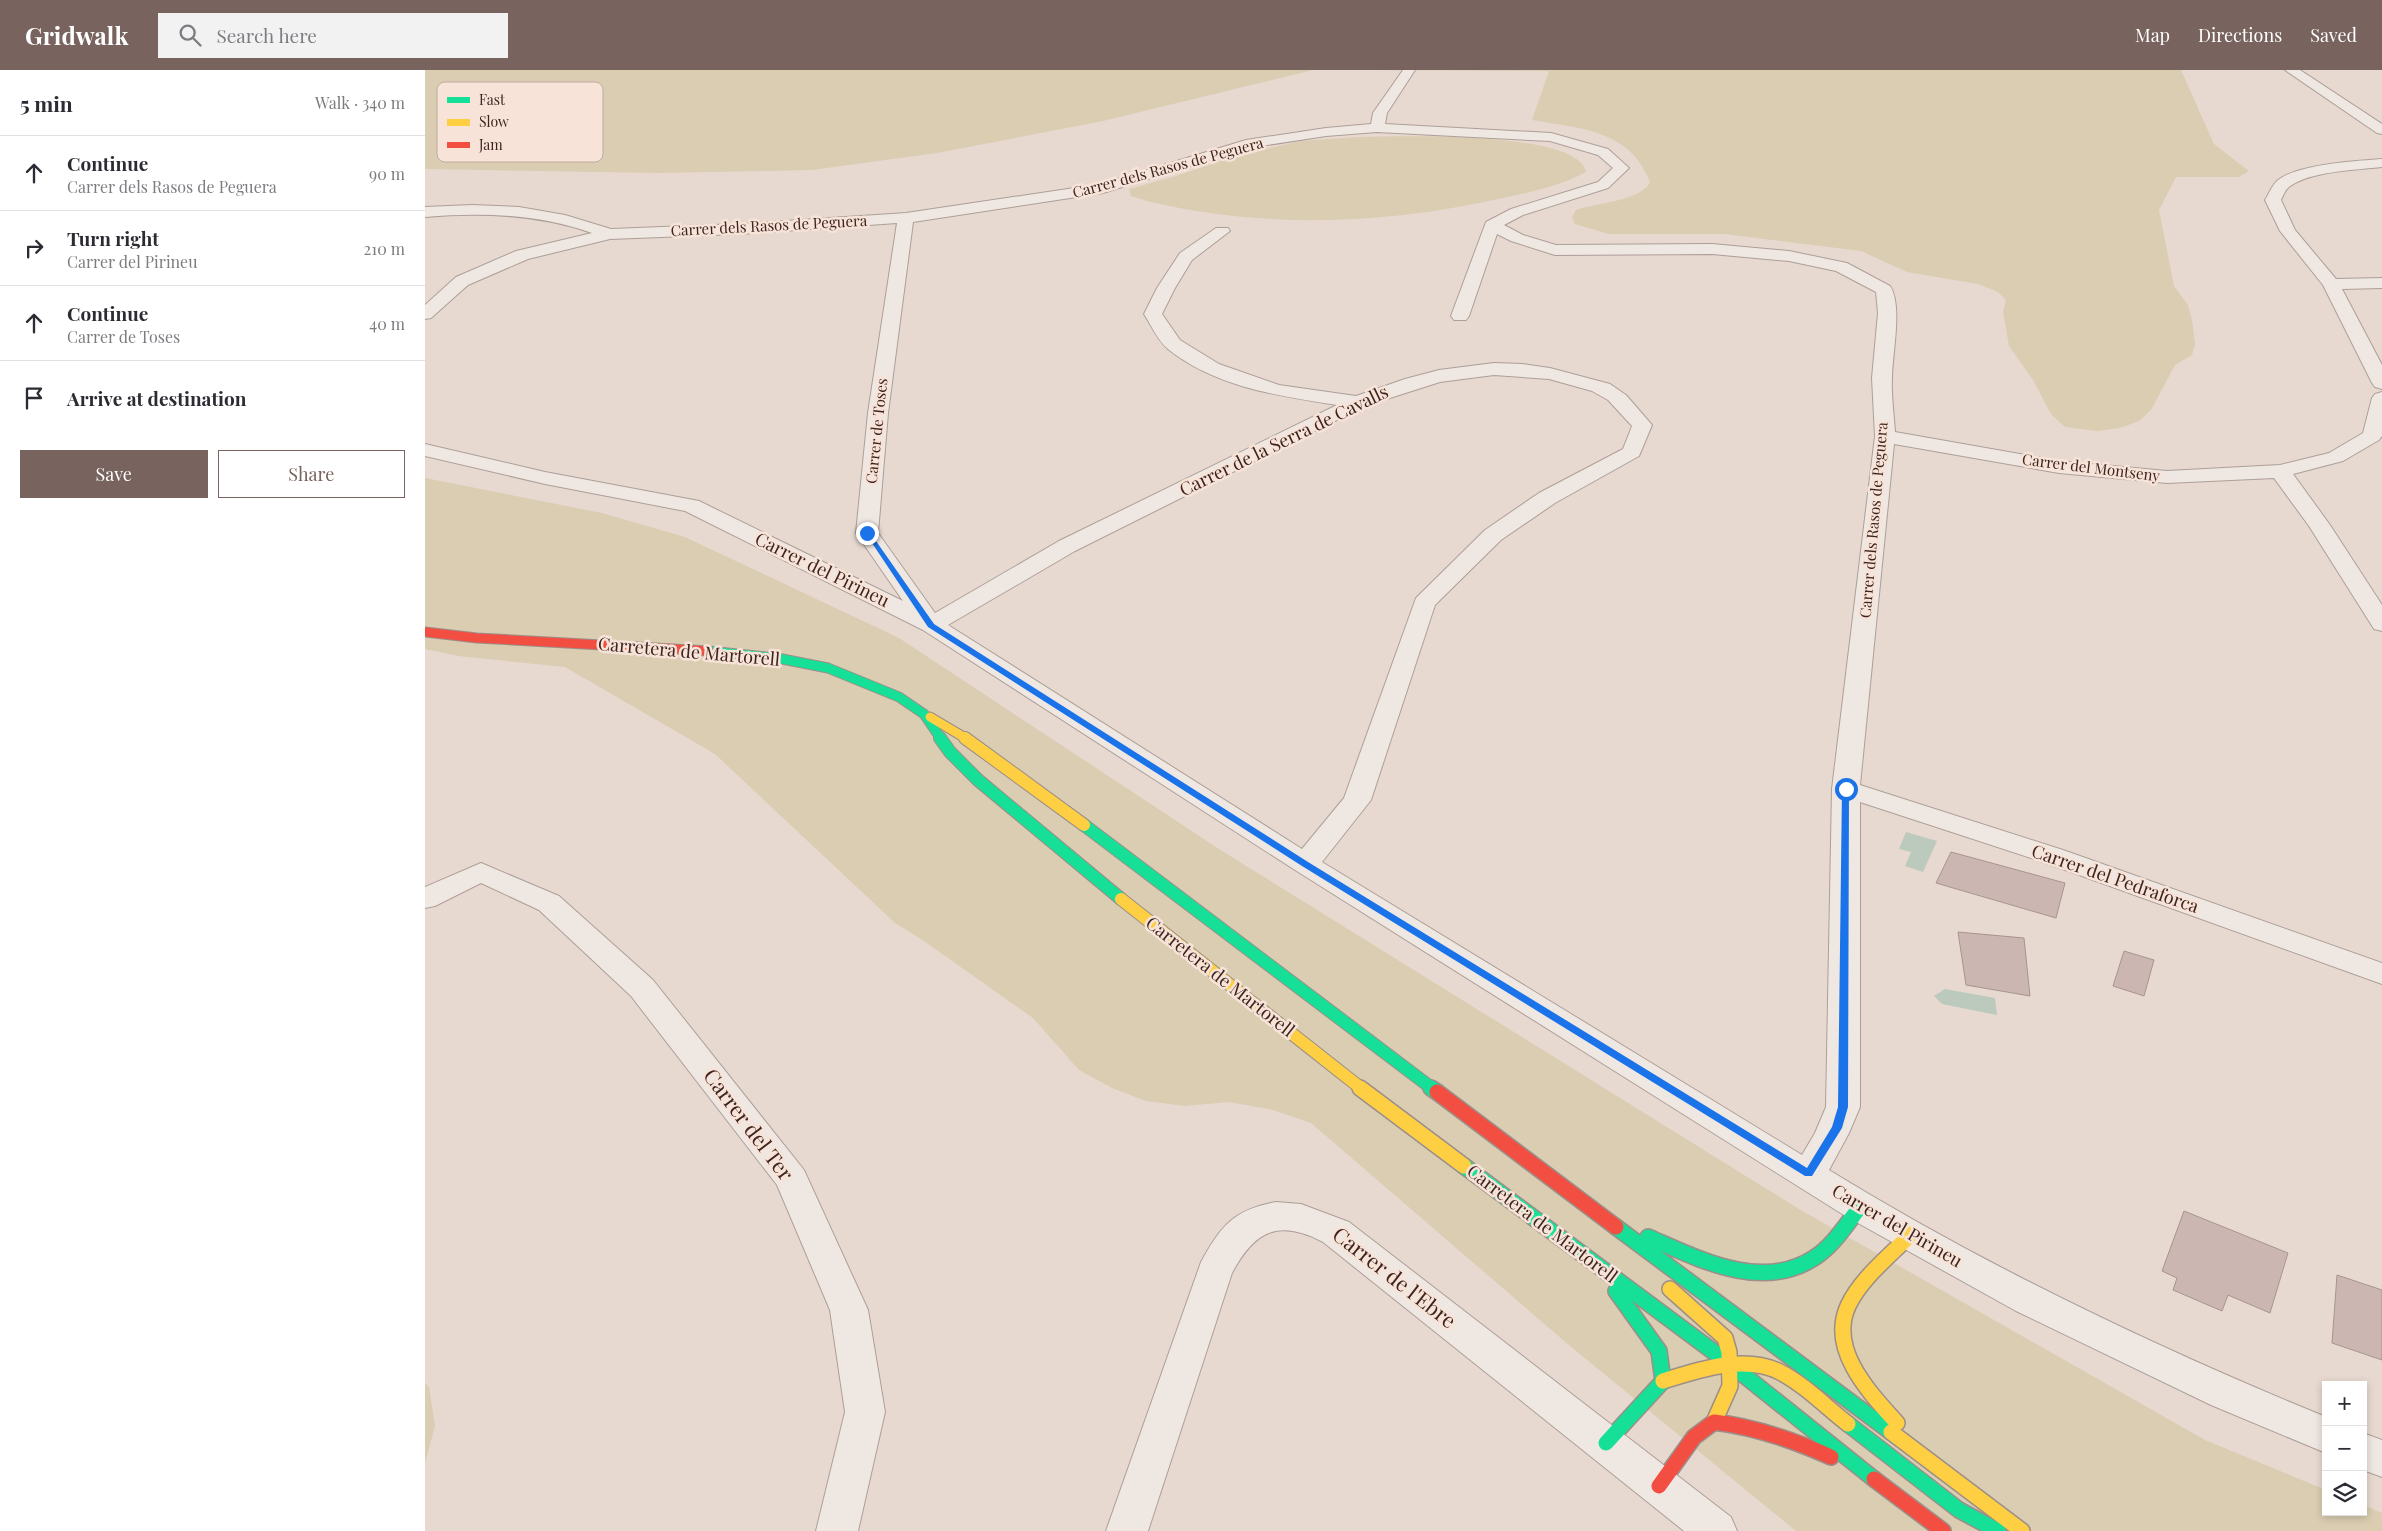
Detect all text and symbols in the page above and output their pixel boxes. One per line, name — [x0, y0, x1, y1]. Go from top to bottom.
search box — [158, 13, 508, 58]
text: Gridwalk — [25, 19, 128, 51]
icon: search — [176, 21, 204, 49]
text: Search here — [216, 22, 317, 48]
text: Map — [2135, 23, 2170, 47]
text: Directions — [2198, 23, 2282, 47]
text: Saved — [2310, 23, 2357, 47]
legend — [437, 82, 603, 162]
text: 5 min — [20, 89, 73, 117]
text: Fast — [479, 90, 506, 109]
text: Walk · 340 m — [315, 92, 405, 113]
text: Slow — [479, 112, 509, 131]
street label: Carrer dels Rasos de Peguera — [1070, 132, 1266, 202]
text: Jam — [478, 135, 503, 154]
text: Continue — [67, 150, 148, 176]
icon: ahead — [20, 159, 48, 187]
text: 90 m — [369, 163, 405, 184]
text: Carrer dels Rasos de Peguera — [67, 176, 277, 197]
street label: Carrer dels Rasos de Peguera — [670, 210, 868, 240]
text: Turn right — [67, 225, 159, 251]
icon: right — [20, 234, 48, 262]
text: 210 m — [364, 238, 405, 259]
text: Carrer del Pirineu — [67, 251, 198, 272]
text: Continue — [67, 300, 148, 326]
icon: ahead — [20, 309, 48, 337]
text: 40 m — [369, 313, 405, 334]
text: Carrer de Toses — [67, 326, 180, 347]
street label: Carrer de Toses — [861, 377, 891, 485]
street label: Carrer de la Serra de Cavalls — [1175, 379, 1392, 501]
icon: arrive — [20, 384, 48, 412]
text: Arrive at destination — [67, 385, 247, 411]
street label: Carrer dels Rasos de Peguera — [1854, 421, 1892, 619]
street label: Carrer del Montseny — [2021, 449, 2162, 485]
button: Save — [20, 450, 208, 498]
button: Share — [218, 450, 405, 498]
route end — [856, 522, 879, 545]
street label: Carrer del Pirineu — [751, 526, 894, 612]
street label: Carretera de Martorell — [597, 631, 781, 671]
route start — [1835, 778, 1858, 801]
street label: Carrer del Pedraforca — [2029, 838, 2202, 918]
street label: Carretera de Martorell — [1141, 910, 1300, 1042]
street label: Carrer del Ter — [698, 1062, 801, 1186]
street label: Carretera de Martorell — [1462, 1159, 1623, 1288]
street label: Carrer del Pirineu — [1828, 1178, 1968, 1273]
street label: Carrer de l'Ebre — [1328, 1219, 1463, 1333]
map controls — [2322, 1381, 2367, 1516]
button: + — [2322, 1381, 2367, 1426]
button: − — [2322, 1426, 2367, 1471]
button: layers — [2322, 1471, 2367, 1516]

